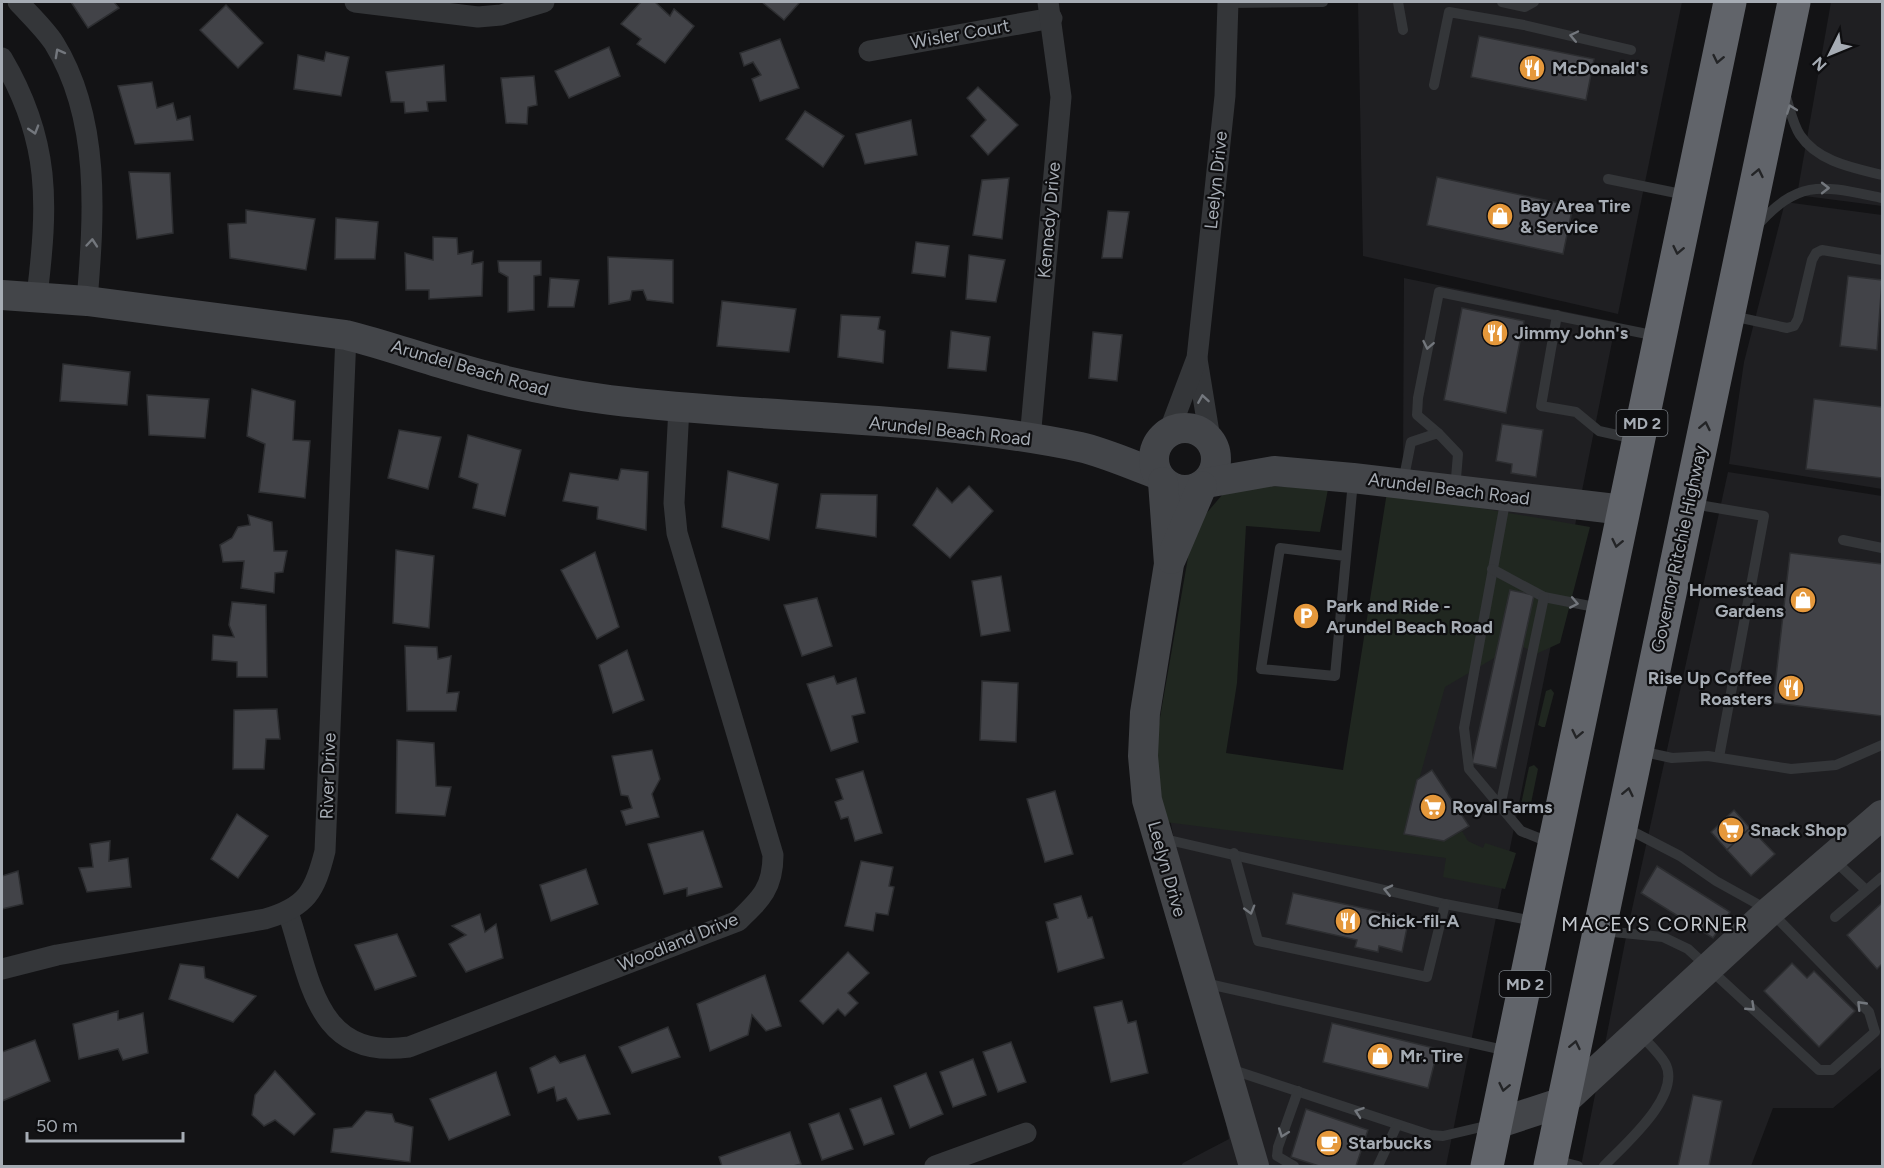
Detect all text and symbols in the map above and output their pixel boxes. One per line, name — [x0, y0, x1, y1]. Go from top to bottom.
street label: Wisler Court — [909, 14, 1012, 54]
north arrow — [1800, 24, 1860, 84]
one-way arrow — [1569, 30, 1579, 43]
one-way arrow — [55, 49, 67, 60]
restaurant icon: McDonald's — [1517, 53, 1547, 83]
one-way arrow — [1712, 53, 1725, 63]
text: N — [1808, 53, 1831, 75]
place label: McDonald's — [1552, 57, 1649, 79]
one-way arrow — [1785, 104, 1798, 115]
one-way arrow — [27, 125, 39, 135]
street label: Leelyn Drive — [1200, 130, 1232, 230]
street label: Kennedy Drive — [1033, 161, 1065, 279]
one-way arrow — [1751, 169, 1764, 179]
one-way arrow — [1820, 182, 1829, 194]
place label: Bay Area Tire & Service — [1520, 195, 1631, 238]
shop icon: Bay Area Tire & Service — [1485, 201, 1515, 231]
one-way arrow — [85, 238, 98, 247]
one-way arrow — [1672, 244, 1685, 254]
restaurant icon: Jimmy John's — [1480, 318, 1510, 348]
place label: Jimmy John's — [1514, 322, 1629, 344]
street label: Arundel Beach Road — [389, 335, 551, 401]
one-way arrow — [1422, 340, 1435, 350]
one-way arrow — [1197, 394, 1210, 404]
road number: MD 2 — [1616, 410, 1668, 436]
street label: Arundel Beach Road — [868, 412, 1032, 450]
one-way arrow — [1698, 421, 1711, 431]
street label: Governor Ritchie Highway — [1646, 443, 1712, 654]
street label: Arundel Beach Road — [1367, 468, 1531, 510]
one-way arrow — [1611, 538, 1624, 548]
place label: Homestead Gardens — [1689, 579, 1785, 622]
shop icon: Homestead Gardens — [1788, 585, 1818, 615]
place label: Park and Ride - Arundel Beach Road — [1326, 595, 1493, 638]
one-way arrow — [1568, 596, 1578, 609]
parking icon: Park and Ride - Arundel Beach Road — [1291, 601, 1321, 631]
place label: Rise Up Coffee Roasters — [1648, 667, 1773, 710]
restaurant icon: Rise Up Coffee Roasters — [1776, 673, 1806, 703]
one-way arrow — [1571, 729, 1584, 739]
street label: River Drive — [315, 732, 341, 820]
one-way arrow — [1621, 787, 1634, 797]
supermarket icon: Royal Farms — [1418, 792, 1448, 822]
place label: Royal Farms — [1452, 796, 1553, 818]
supermarket icon: Snack Shop — [1716, 815, 1746, 845]
street label: Leelyn Drive — [1143, 819, 1191, 920]
place label: Snack Shop — [1750, 819, 1847, 841]
one-way arrow — [1383, 885, 1393, 898]
one-way arrow — [1243, 904, 1255, 915]
restaurant icon: Chick-fil-A — [1333, 906, 1363, 936]
street label: Woodland Drive — [615, 908, 742, 976]
place label: Chick-fil-A — [1368, 910, 1459, 932]
district label: MACEYS CORNER — [1561, 912, 1749, 936]
road number: MD 2 — [1500, 971, 1550, 997]
one-way arrow — [1744, 1000, 1755, 1011]
one-way arrow — [1858, 1001, 1869, 1012]
one-way arrow — [1568, 1040, 1581, 1050]
shop icon: Mr. Tire — [1365, 1041, 1395, 1071]
place label: Mr. Tire — [1400, 1045, 1463, 1067]
one-way arrow — [1498, 1082, 1511, 1092]
scale bar — [27, 1105, 183, 1143]
one-way arrow — [1354, 1107, 1365, 1119]
text: 50 m — [36, 1115, 78, 1137]
one-way arrow — [1278, 1127, 1291, 1138]
cafe icon: Starbucks — [1314, 1128, 1344, 1158]
place label: Starbucks — [1348, 1132, 1432, 1154]

